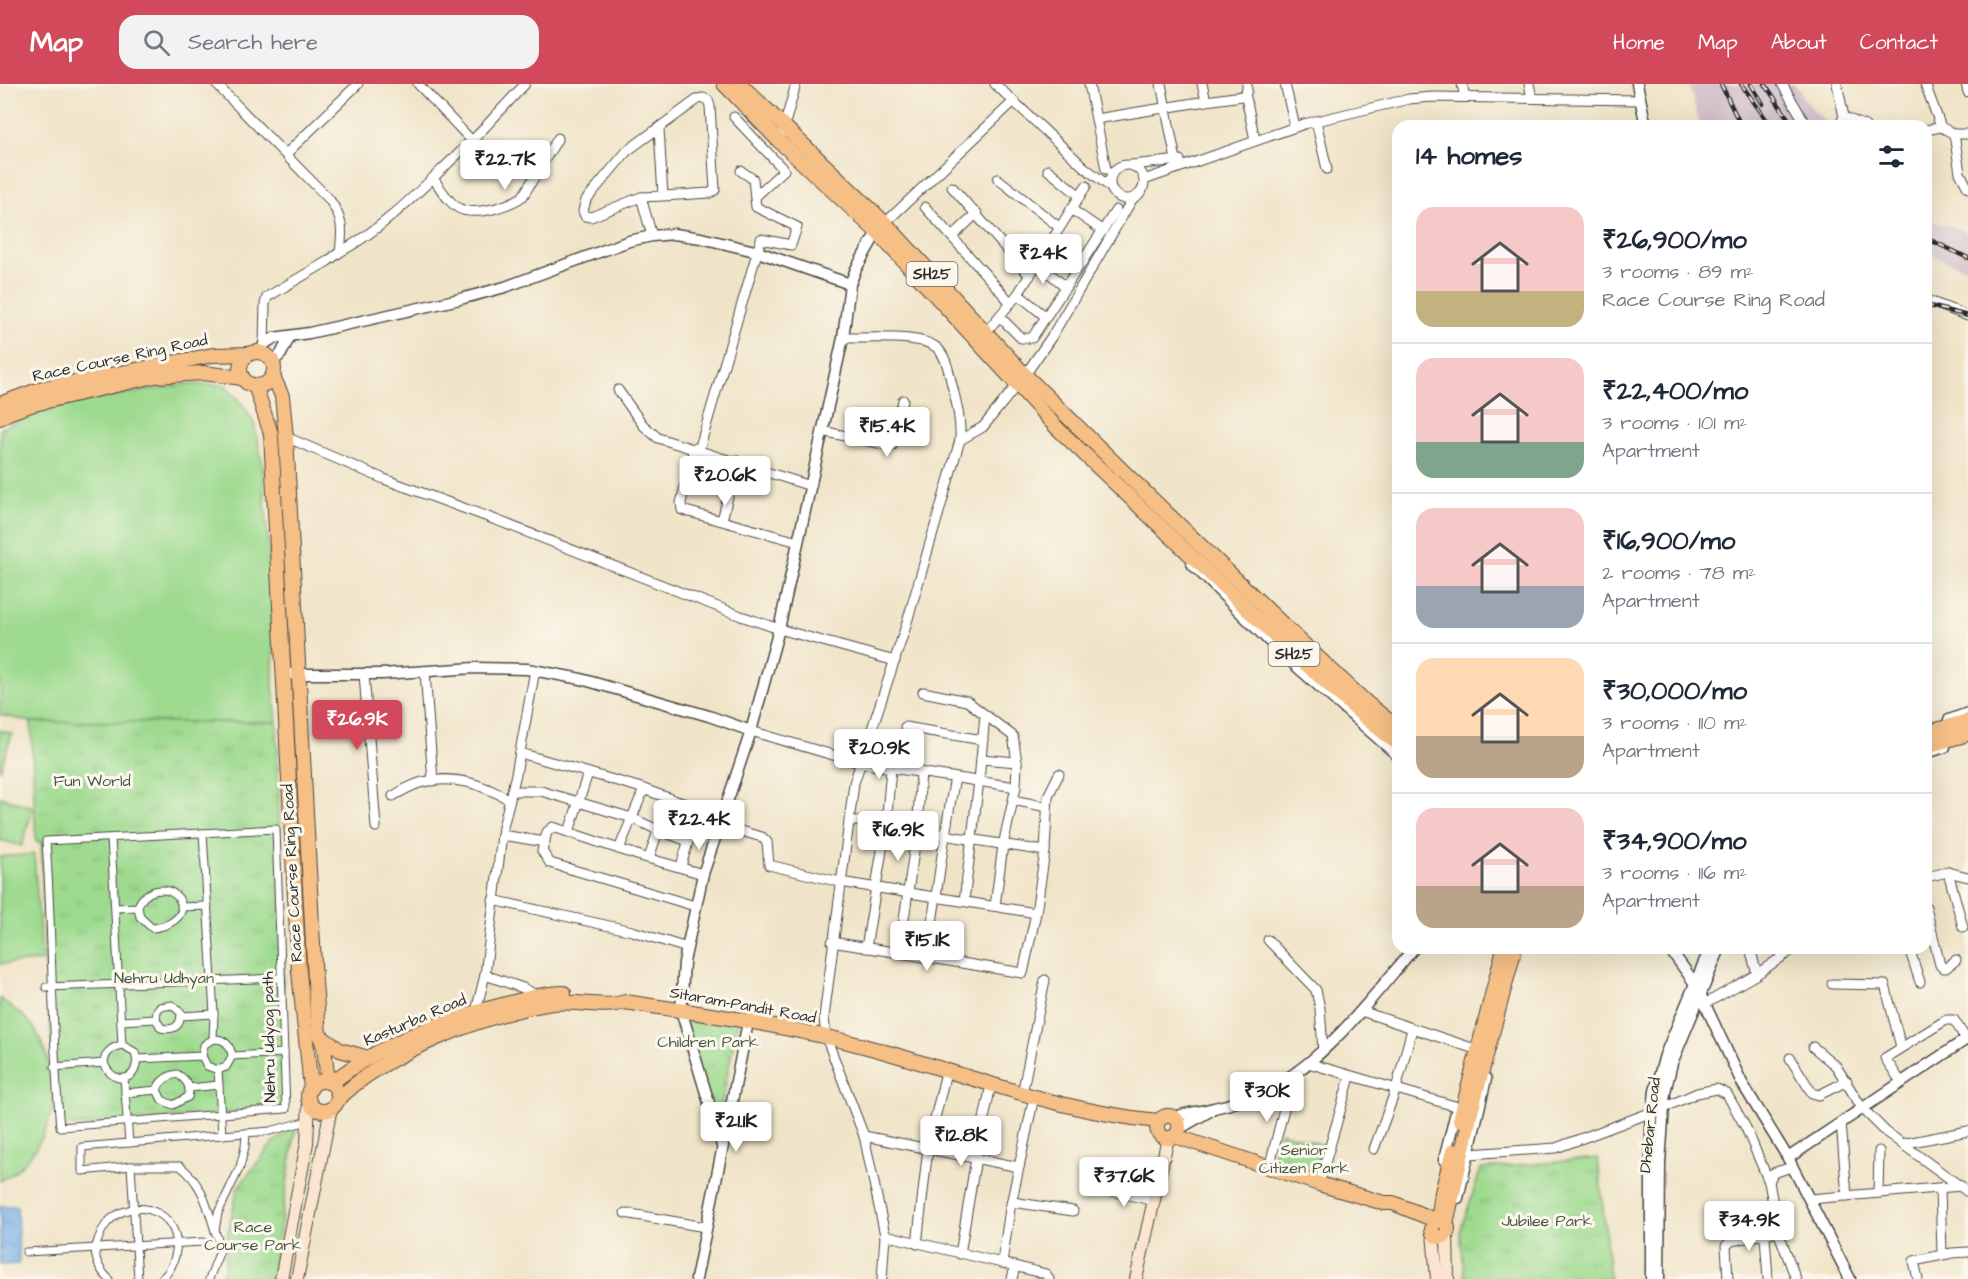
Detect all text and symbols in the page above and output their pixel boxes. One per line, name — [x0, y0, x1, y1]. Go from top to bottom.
search box — [119, 15, 539, 69]
text: Map — [30, 23, 83, 62]
icon: search — [140, 26, 173, 59]
text: Search here — [188, 27, 318, 58]
text: Home — [1613, 28, 1665, 57]
text: Map — [1698, 28, 1738, 57]
text: About — [1771, 28, 1827, 57]
text: Contact — [1860, 28, 1938, 57]
text: 14 homes — [1416, 138, 1522, 174]
pin: ₹22.7K — [456, 140, 554, 191]
icon: filters — [1875, 140, 1908, 173]
text: ₹22.7K — [474, 145, 536, 173]
text: ₹26,900/mo — [1602, 222, 1747, 258]
icon: home — [1464, 231, 1536, 303]
pin: ₹24K — [1007, 234, 1079, 285]
text: ₹24K — [1019, 239, 1067, 267]
text: 3 rooms · 89 m² — [1602, 258, 1754, 286]
road number: SH25 — [906, 262, 958, 286]
text: Race Course Ring Road — [1602, 286, 1825, 314]
street label: Race Course Ring Road — [30, 329, 210, 388]
text: ₹22,400/mo — [1602, 373, 1748, 409]
icon: home — [1464, 382, 1536, 454]
pin: ₹15.4K — [838, 407, 936, 458]
text: 3 rooms · 101 m² — [1602, 409, 1747, 437]
text: ₹15.4K — [859, 412, 915, 440]
text: Apartment — [1602, 437, 1700, 465]
pin: ₹20.6K — [676, 456, 774, 507]
text: ₹20.6K — [694, 461, 756, 489]
text: ₹16,900/mo — [1602, 523, 1735, 559]
icon: home — [1464, 532, 1536, 604]
text: 2 rooms · 78 m² — [1602, 559, 1756, 587]
text: Apartment — [1602, 587, 1700, 615]
road number: SH25 — [1268, 642, 1320, 666]
text: ₹30,000/mo — [1602, 673, 1747, 709]
icon: home — [1464, 682, 1536, 754]
pin: ₹26.9K — [308, 700, 406, 751]
text: ₹26.9K — [326, 705, 388, 733]
text: 3 rooms · 110 m² — [1602, 709, 1747, 737]
pin: ₹20.9K — [830, 729, 928, 780]
text: ₹20.9K — [848, 734, 910, 762]
text: Apartment — [1602, 737, 1700, 765]
park label: Fun World — [53, 770, 131, 792]
street label: Race Course Ring Road — [276, 783, 309, 963]
pin: ₹22.4K — [650, 800, 748, 851]
text: ₹22.4K — [668, 805, 730, 833]
pin: ₹16.9K — [849, 811, 947, 862]
text: ₹16.9K — [872, 816, 924, 844]
text: ₹34,900/mo — [1602, 823, 1747, 859]
icon: home — [1464, 832, 1536, 904]
text: 3 rooms · 116 m² — [1602, 859, 1747, 887]
text: Apartment — [1602, 887, 1700, 915]
pin: ₹15.1K — [878, 921, 976, 972]
text: ₹15.1K — [904, 926, 950, 954]
park label: Nehru Udhyan — [114, 967, 214, 990]
street label: Nehru Udyog path — [257, 971, 282, 1103]
street label: Sitaram-Pandit Road — [668, 981, 818, 1029]
street label: Kasturba Road — [360, 988, 470, 1052]
park label: Children Park — [657, 1031, 759, 1053]
pin: ₹30K — [1231, 1072, 1303, 1123]
street label: Dhebar Road — [1634, 1076, 1666, 1174]
text: ₹30K — [1244, 1077, 1290, 1105]
pin: ₹21.1K — [687, 1102, 785, 1153]
text: ₹21.1K — [715, 1107, 757, 1135]
pin: ₹12.8K — [912, 1116, 1010, 1167]
text: ₹12.8K — [934, 1121, 988, 1149]
park label: Senior Citizen Park — [1259, 1139, 1349, 1179]
pin: ₹37.6K — [1075, 1157, 1173, 1208]
text: ₹37.6K — [1093, 1162, 1155, 1190]
pin: ₹34.9K — [1700, 1201, 1798, 1252]
text: ₹34.9K — [1718, 1206, 1780, 1234]
park label: Jubilee Park — [1501, 1210, 1593, 1232]
park label: Race Course Park — [204, 1216, 302, 1256]

